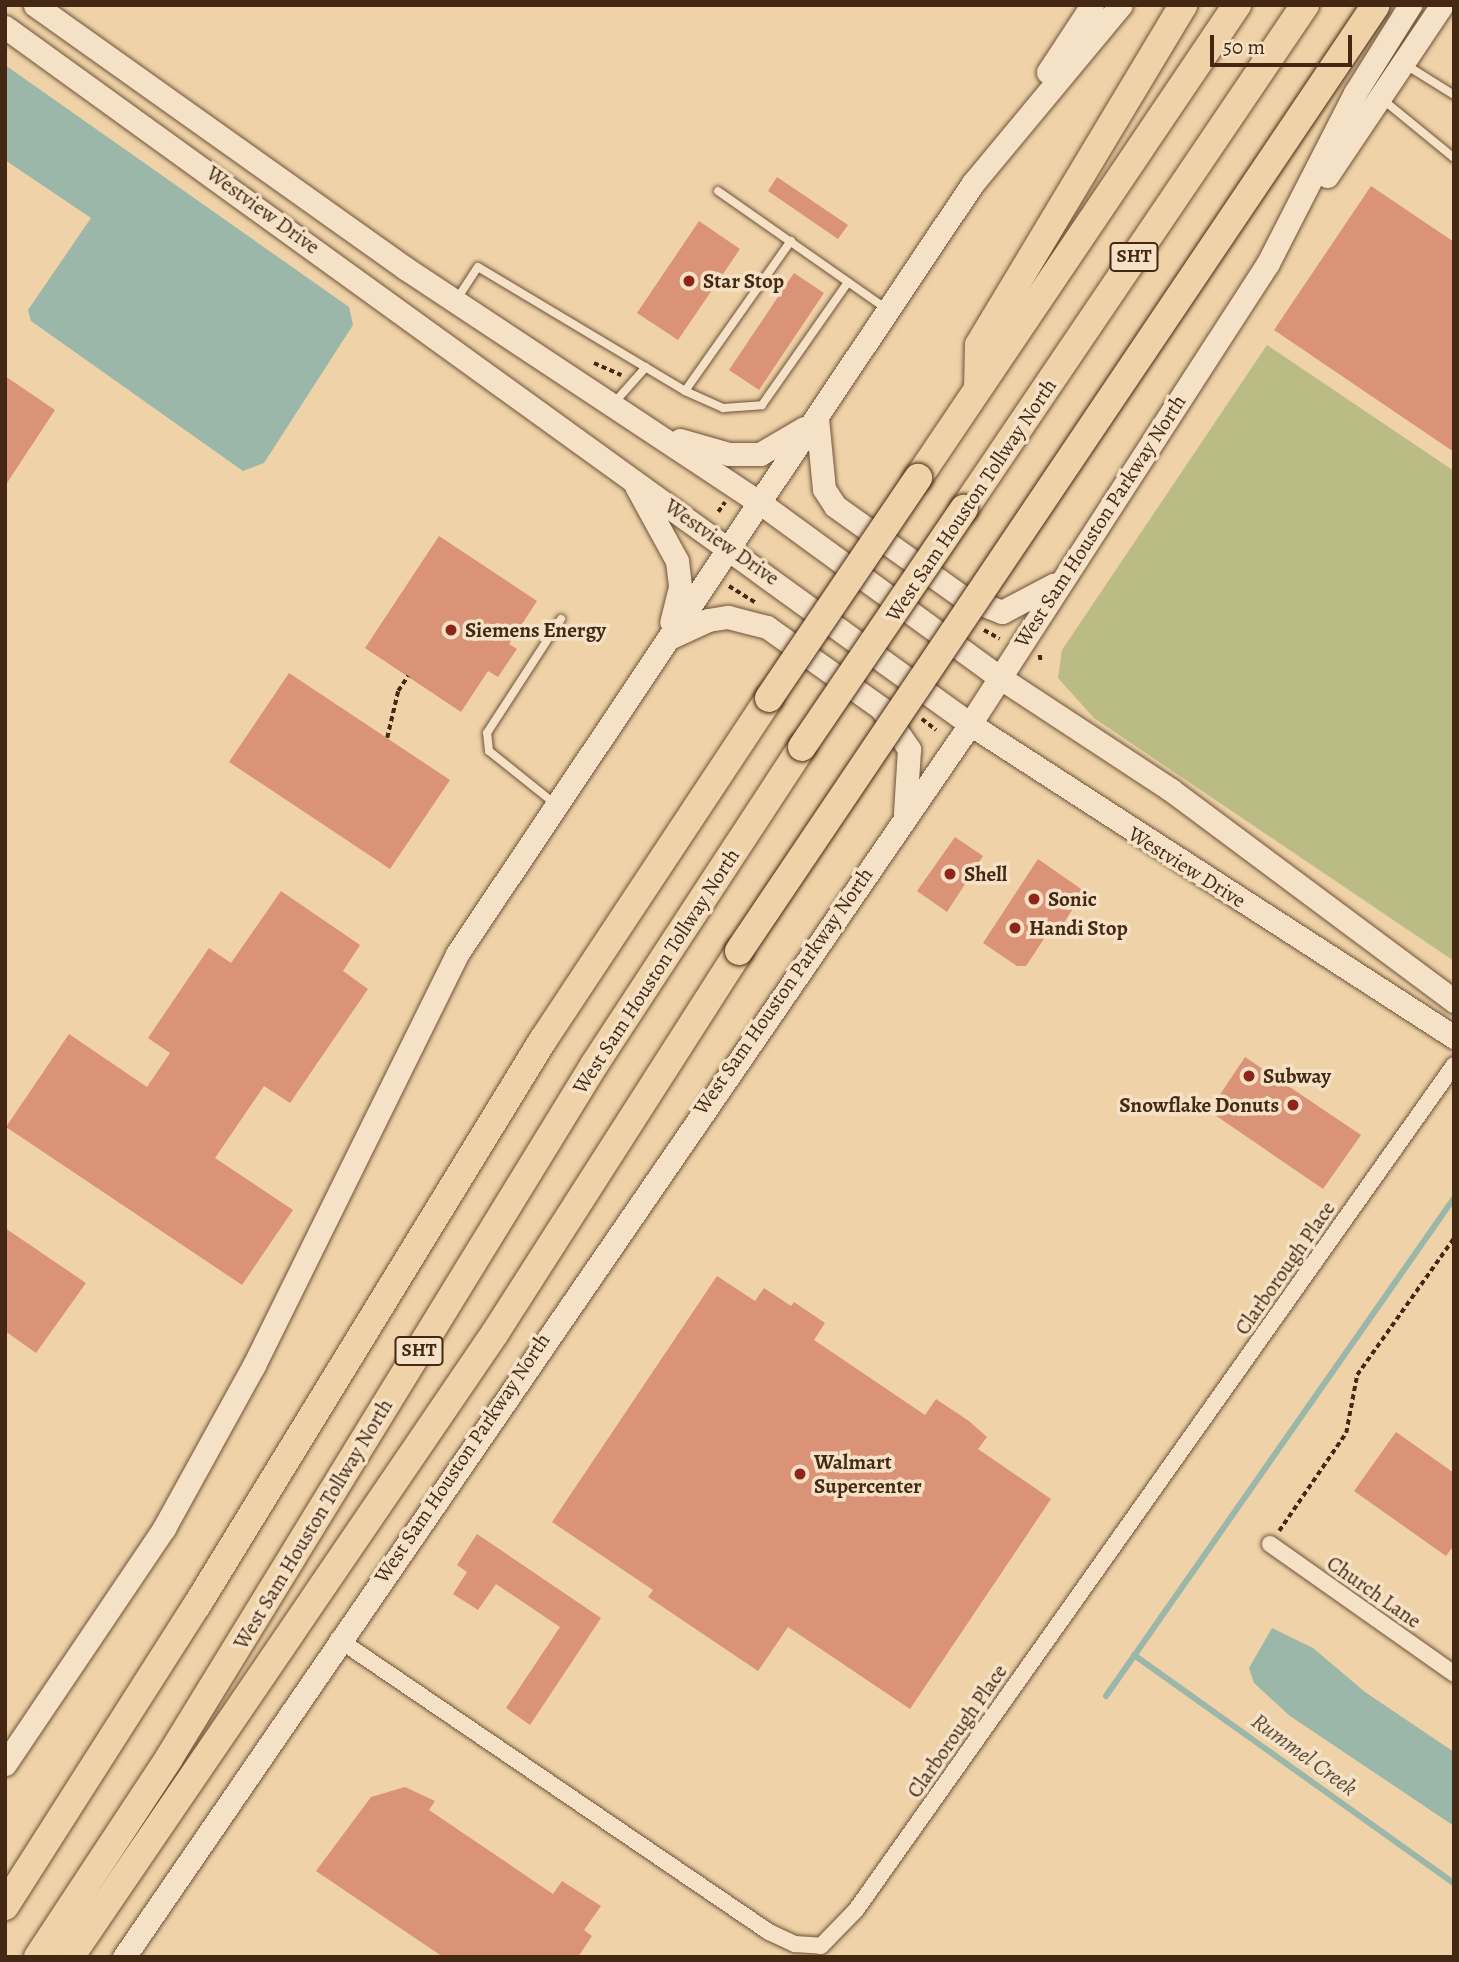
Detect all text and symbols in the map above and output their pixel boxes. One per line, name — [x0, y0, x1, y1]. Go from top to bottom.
scale bar — [1214, 21, 1356, 65]
text: 50 m — [1223, 33, 1265, 61]
street label: Westview Drive — [202, 161, 324, 259]
road number: SHT — [1110, 242, 1158, 272]
place label: Star Stop — [703, 268, 784, 294]
marker: Star Stop — [681, 273, 697, 289]
street label: West Sam Houston Tollway North — [880, 374, 1062, 626]
street label: West Sam Houston Parkway North — [1009, 390, 1191, 652]
street label: Westview Drive — [660, 493, 784, 591]
place label: Siemens Energy — [465, 617, 606, 643]
marker: Siemens Energy — [443, 622, 459, 638]
street label: Westview Drive — [1124, 821, 1250, 913]
street label: West Sam Houston Tollway North — [567, 844, 745, 1098]
place label: Shell — [964, 861, 1007, 887]
street label: West Sam Houston Parkway North — [688, 863, 878, 1119]
marker: Shell — [942, 866, 958, 882]
place label: Sonic — [1048, 886, 1097, 912]
marker: Sonic — [1026, 891, 1042, 907]
place label: Handi Stop — [1029, 915, 1128, 941]
marker: Handi Stop — [1007, 920, 1023, 936]
place label: Subway — [1263, 1063, 1331, 1089]
marker: Subway — [1241, 1068, 1257, 1084]
place label: Snowflake Donuts — [1119, 1092, 1279, 1118]
marker: Snowflake Donuts — [1285, 1097, 1301, 1113]
street label: Clarborough Place — [1230, 1196, 1340, 1340]
street label: West Sam Houston Parkway North — [369, 1328, 555, 1588]
road number: SHT — [394, 1336, 444, 1366]
street label: West Sam Houston Tollway North — [228, 1394, 398, 1654]
place label: Walmart Supercenter — [814, 1449, 922, 1499]
marker: Walmart Supercenter — [792, 1466, 808, 1482]
street label: Church Lane — [1322, 1550, 1426, 1634]
street label: Clarborough Place — [902, 1659, 1012, 1803]
water label: Rummel Creek — [1246, 1708, 1362, 1802]

